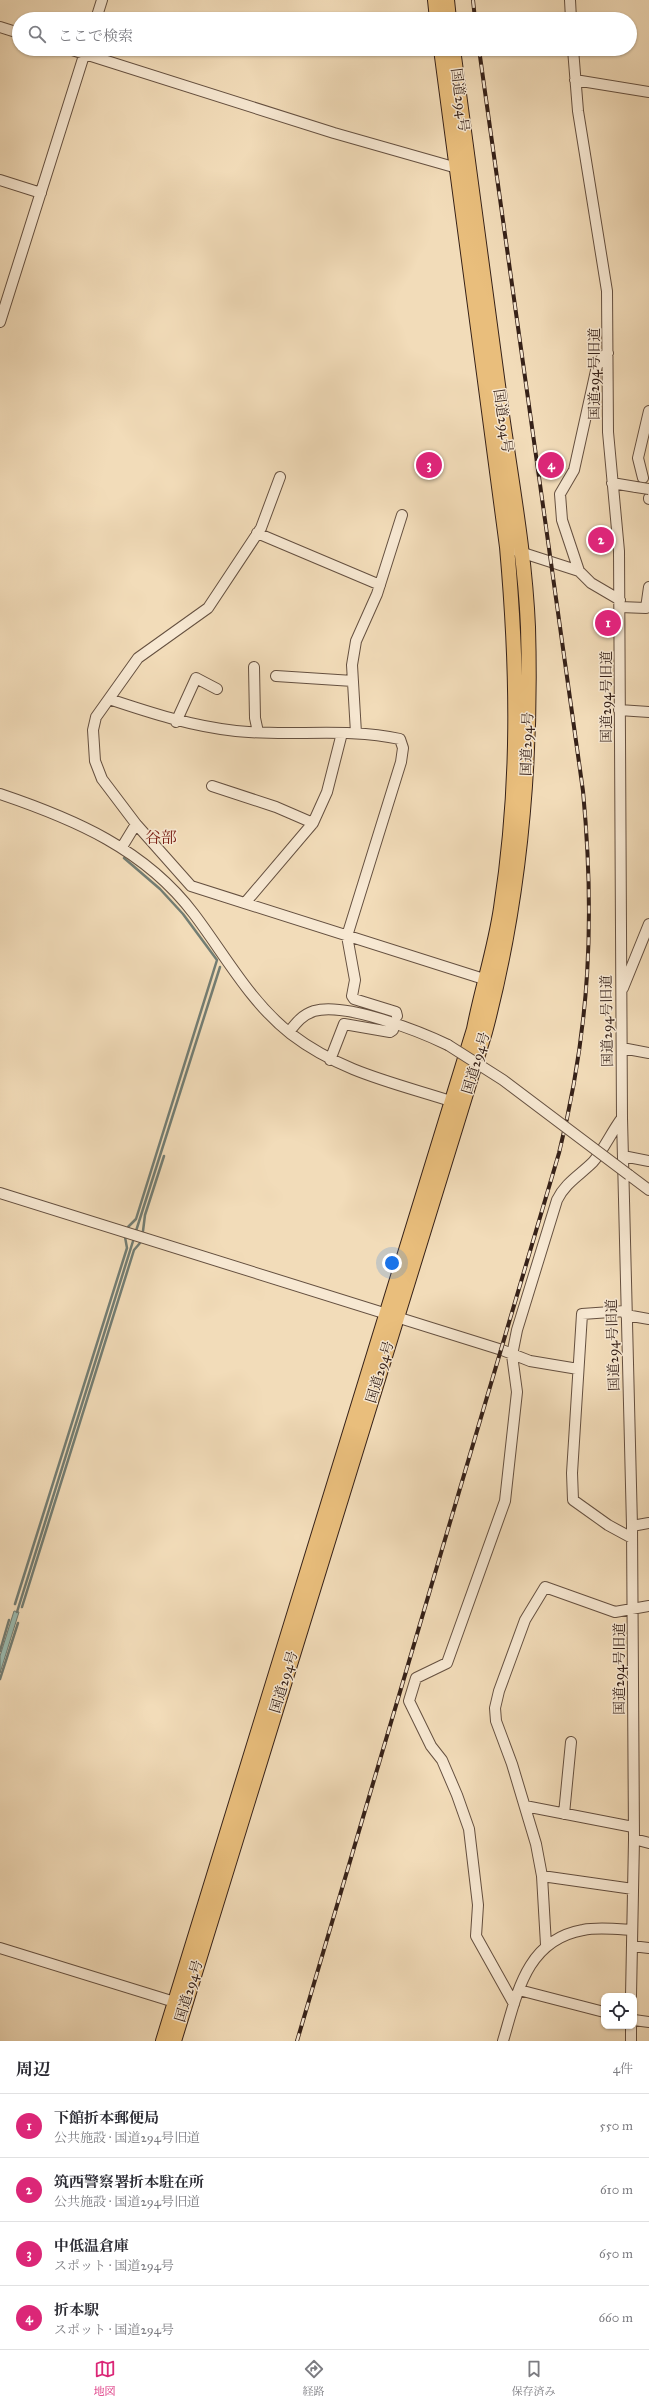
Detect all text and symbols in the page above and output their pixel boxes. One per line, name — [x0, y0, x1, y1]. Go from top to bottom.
search box — [12, 12, 637, 56]
icon: search — [26, 23, 48, 45]
text: ここで検索 — [58, 27, 133, 45]
street label: 国道294号 — [448, 67, 472, 133]
street label: 国道294号旧道 — [586, 328, 603, 420]
street label: 国道294号 — [490, 388, 516, 454]
pin: 3 — [416, 450, 442, 480]
pin: 4 — [538, 450, 564, 480]
pin: 2 — [588, 525, 614, 555]
pin: 1 — [595, 608, 621, 638]
street label: 国道294号旧道 — [598, 651, 615, 743]
street label: 国道294号 — [517, 712, 537, 776]
district label: 谷部 — [145, 828, 177, 847]
street label: 国道294号旧道 — [598, 975, 616, 1067]
street label: 国道294号 — [458, 1030, 494, 1096]
your location — [382, 1253, 402, 1273]
street label: 国道294号旧道 — [603, 1299, 623, 1391]
street label: 国道294号 — [362, 1339, 398, 1405]
street label: 国道294号旧道 — [611, 1623, 628, 1715]
street label: 国道294号 — [266, 1649, 302, 1715]
street label: 国道294号 — [171, 1958, 207, 2024]
map controls — [601, 1993, 637, 2029]
button: locate — [601, 1993, 637, 2029]
text: 周辺 — [16, 2059, 50, 2080]
text: 4件 — [613, 2061, 633, 2077]
text: 下館折本郵便局 — [54, 2109, 159, 2127]
text: 1 — [26, 2118, 32, 2134]
text: 550 m — [600, 2118, 633, 2134]
text: 公共施設 · 国道294号旧道 — [54, 2130, 200, 2146]
text: 筑西警察署折本駐在所 — [54, 2173, 204, 2191]
text: 2 — [26, 2182, 32, 2198]
text: 610 m — [600, 2182, 633, 2198]
text: 公共施設 · 国道294号旧道 — [54, 2194, 200, 2210]
text: 中低温倉庫 — [54, 2237, 129, 2255]
text: 3 — [26, 2246, 32, 2262]
text: 650 m — [599, 2246, 633, 2262]
text: スポット · 国道294号 — [54, 2258, 174, 2274]
text: 折本駅 — [54, 2301, 99, 2319]
text: 4 — [25, 2310, 33, 2326]
text: 660 m — [598, 2310, 633, 2326]
text: スポット · 国道294号 — [54, 2322, 174, 2338]
tab: 地図 — [94, 2358, 116, 2398]
tab: 経路 — [303, 2358, 325, 2398]
tab: 保存済み — [512, 2358, 556, 2398]

